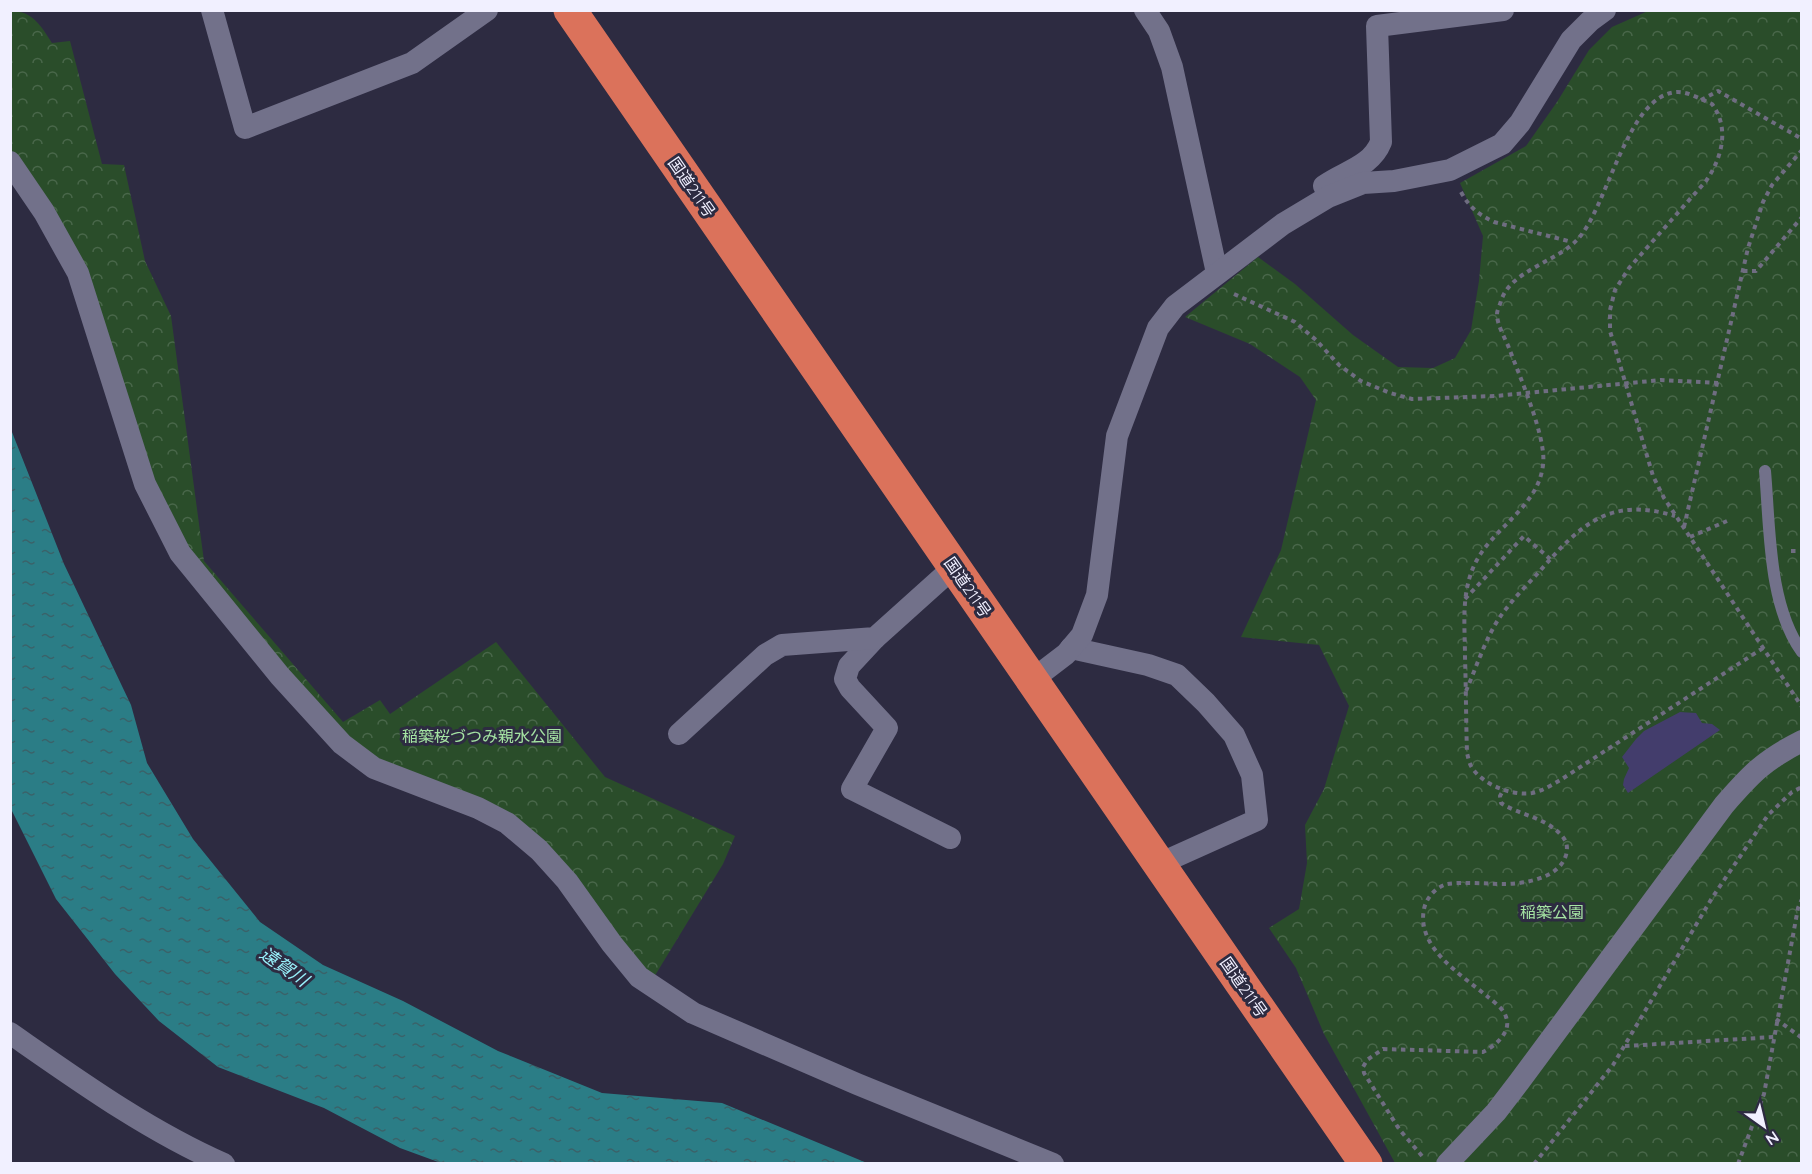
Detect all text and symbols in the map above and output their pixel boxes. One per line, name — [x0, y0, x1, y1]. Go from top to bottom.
street label: 国道211号 — [664, 153, 720, 221]
street label: 国道211号 — [940, 553, 996, 621]
park label: 稲築桜づつみ親水公園 — [402, 726, 562, 746]
park label: 稲築公園 — [1520, 902, 1584, 922]
water label: 遠賀川 — [256, 942, 315, 993]
street label: 国道211号 — [1216, 953, 1272, 1021]
north arrow — [1734, 1096, 1794, 1156]
text: N — [1762, 1127, 1783, 1150]

